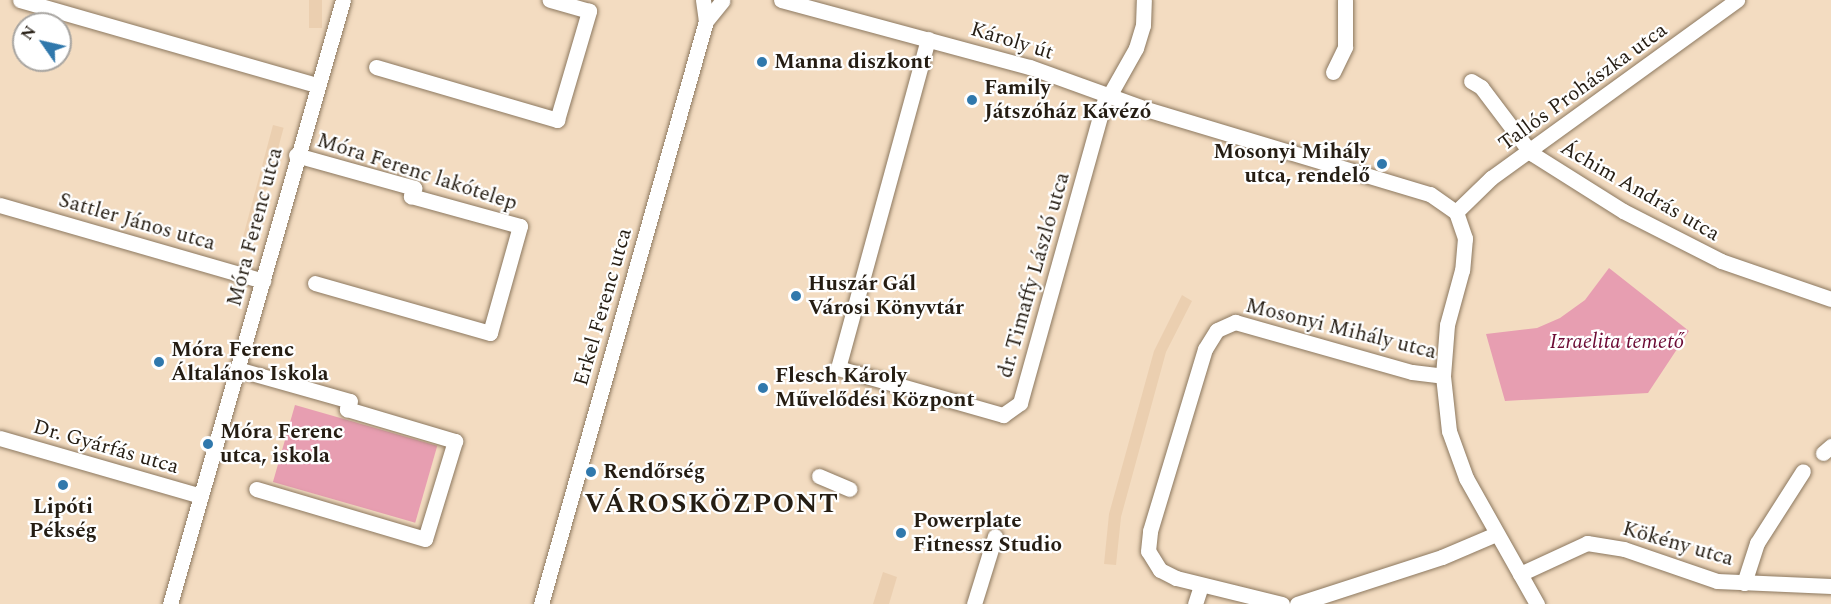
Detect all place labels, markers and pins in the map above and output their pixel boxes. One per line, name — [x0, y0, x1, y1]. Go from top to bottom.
place label: Manna diszkont — [774, 49, 931, 75]
marker: Manna diszkont — [755, 55, 769, 69]
place label: Family Játszóház Kávézó — [984, 75, 1151, 125]
marker: Family Játszóház Kávézó — [965, 93, 979, 107]
place label: Mosonyi Mihály utca, rendelő — [1213, 139, 1370, 189]
marker: Mosonyi Mihály utca, rendelő — [1375, 157, 1389, 171]
place label: Huszár Gál Városi Könyvtár — [808, 271, 964, 321]
marker: Huszár Gál Városi Könyvtár — [789, 289, 803, 303]
place label: Móra Ferenc Általános Iskola — [171, 337, 329, 387]
marker: Móra Ferenc Általános Iskola — [152, 355, 166, 369]
place label: Flesch Károly Művelődési Központ — [775, 363, 975, 413]
marker: Flesch Károly Művelődési Központ — [756, 381, 770, 395]
place label: Móra Ferenc utca, iskola — [220, 419, 343, 469]
marker: Móra Ferenc utca, iskola — [201, 437, 215, 451]
place label: Rendőrség — [603, 459, 705, 485]
marker: Rendőrség — [584, 465, 598, 479]
marker: Lipóti Pékség — [56, 478, 70, 492]
place label: Lipóti Pékség — [29, 494, 97, 544]
place label: Powerplate Fitnessz Studio — [913, 508, 1062, 558]
marker: Powerplate Fitnessz Studio — [894, 526, 908, 540]

